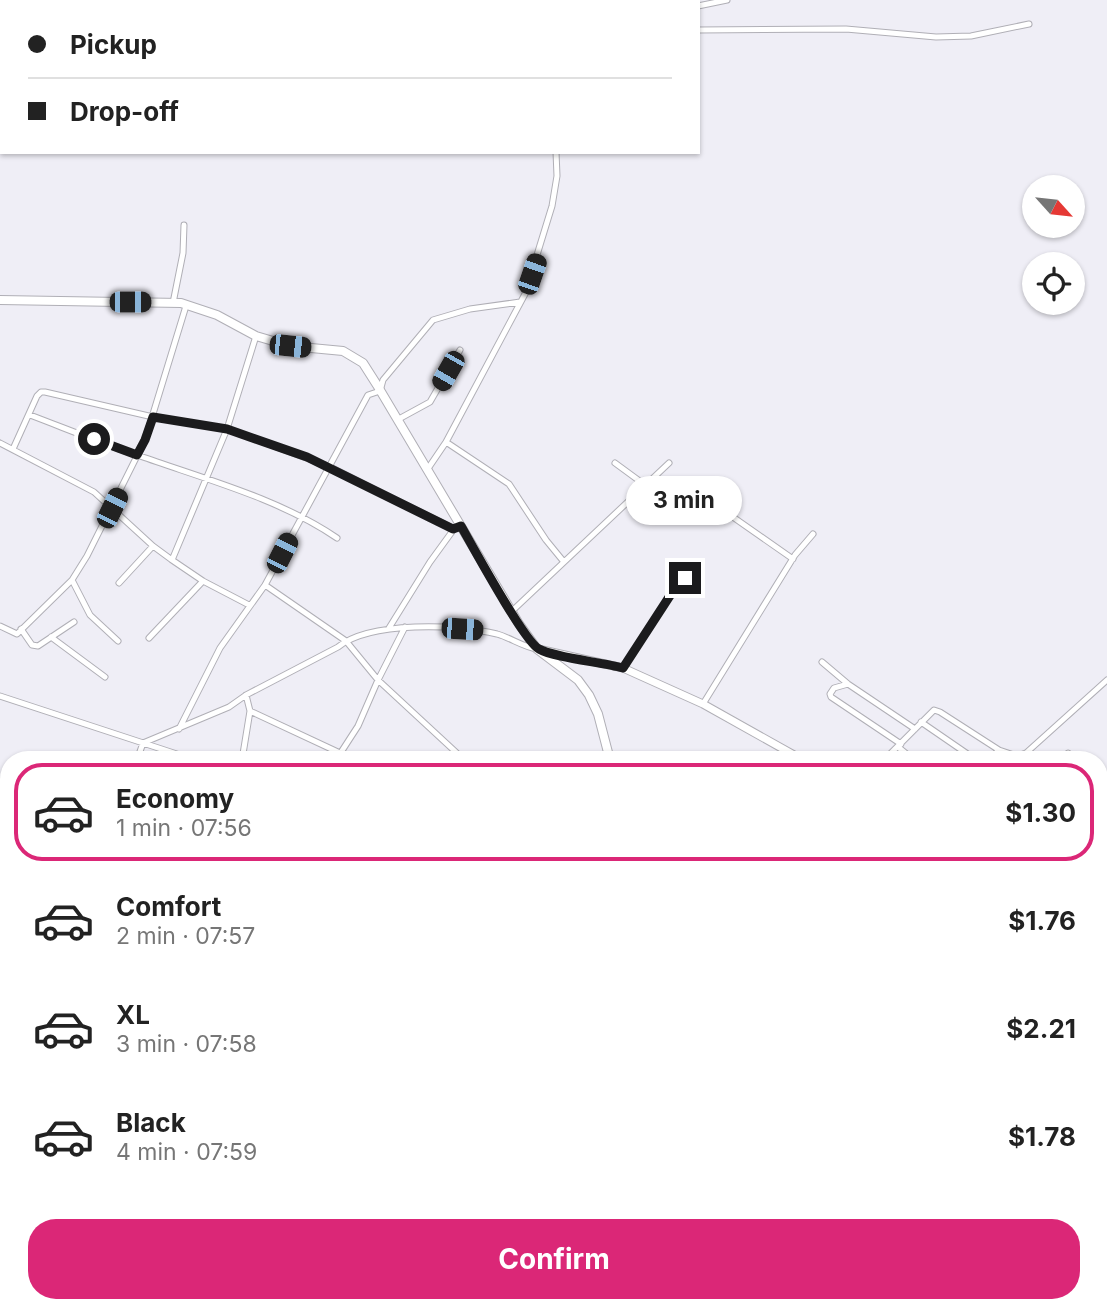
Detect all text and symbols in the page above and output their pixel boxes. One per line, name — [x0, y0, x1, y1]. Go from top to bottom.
text: Pickup — [70, 29, 157, 60]
text: Drop-off — [70, 96, 179, 127]
north arrow — [1022, 175, 1085, 238]
map controls — [1022, 175, 1085, 315]
car — [516, 251, 549, 297]
button: locate — [1022, 252, 1085, 315]
car — [110, 292, 152, 313]
car — [269, 333, 312, 359]
car — [429, 348, 468, 394]
route start — [78, 423, 110, 455]
callout: 3 min — [627, 476, 743, 526]
car — [94, 485, 131, 531]
text: 3 min — [653, 486, 715, 514]
car — [264, 530, 301, 576]
route end — [669, 562, 701, 594]
car — [441, 617, 484, 641]
icon: car — [32, 781, 95, 844]
text: Economy — [116, 783, 234, 814]
text: $1.30 — [1005, 797, 1076, 828]
text: 1 min · 07:56 — [116, 814, 252, 842]
icon: car — [32, 889, 95, 952]
text: Comfort — [116, 891, 221, 922]
text: $1.76 — [1008, 905, 1076, 936]
text: 2 min · 07:57 — [116, 922, 255, 950]
icon: car — [32, 997, 95, 1060]
text: XL — [116, 999, 150, 1030]
text: $2.21 — [1006, 1013, 1076, 1044]
text: 3 min · 07:58 — [116, 1030, 257, 1058]
icon: car — [32, 1105, 95, 1168]
text: Black — [116, 1107, 186, 1138]
text: $1.78 — [1008, 1121, 1076, 1152]
text: 4 min · 07:59 — [116, 1138, 257, 1166]
button: Confirm — [28, 1219, 1080, 1299]

